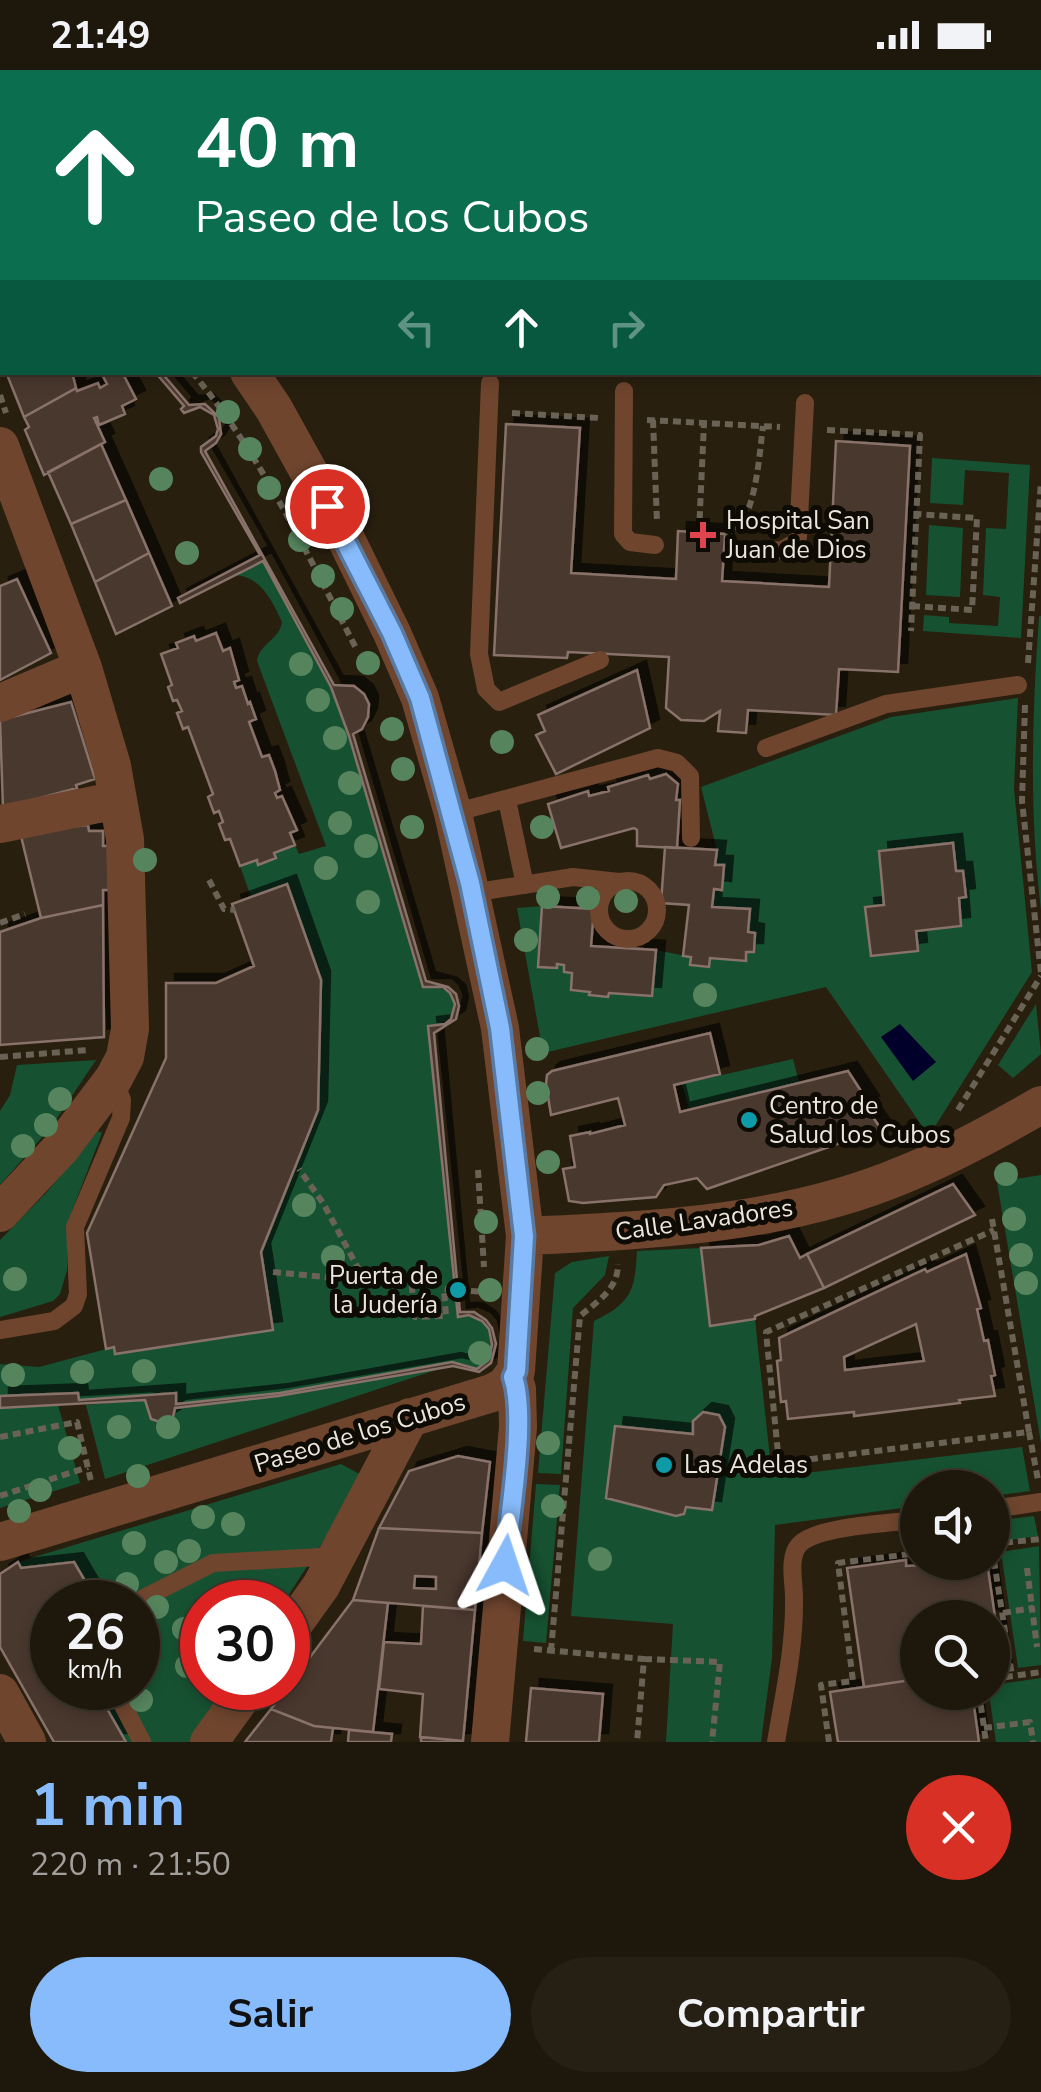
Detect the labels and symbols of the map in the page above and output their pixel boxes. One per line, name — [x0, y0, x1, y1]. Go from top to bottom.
pin — [285, 464, 370, 549]
place label: Hospital San Juan de Dios — [725, 504, 870, 567]
marker: Hospital San Juan de Dios — [690, 522, 716, 548]
place label: Centro de Salud los Cubos — [769, 1089, 951, 1152]
marker: Centro de Salud los Cubos — [738, 1109, 760, 1131]
street label: Calle Lavadores — [613, 1191, 795, 1249]
place label: Puerta de la Judería — [329, 1259, 438, 1322]
marker: Puerta de la Judería — [447, 1279, 469, 1301]
street label: Paseo de los Cubos — [250, 1385, 470, 1481]
place label: Las Adelas — [684, 1448, 808, 1482]
marker: Las Adelas — [653, 1454, 675, 1476]
position arrow — [453, 1513, 557, 1617]
speed limit sign: 30 — [180, 1580, 310, 1710]

